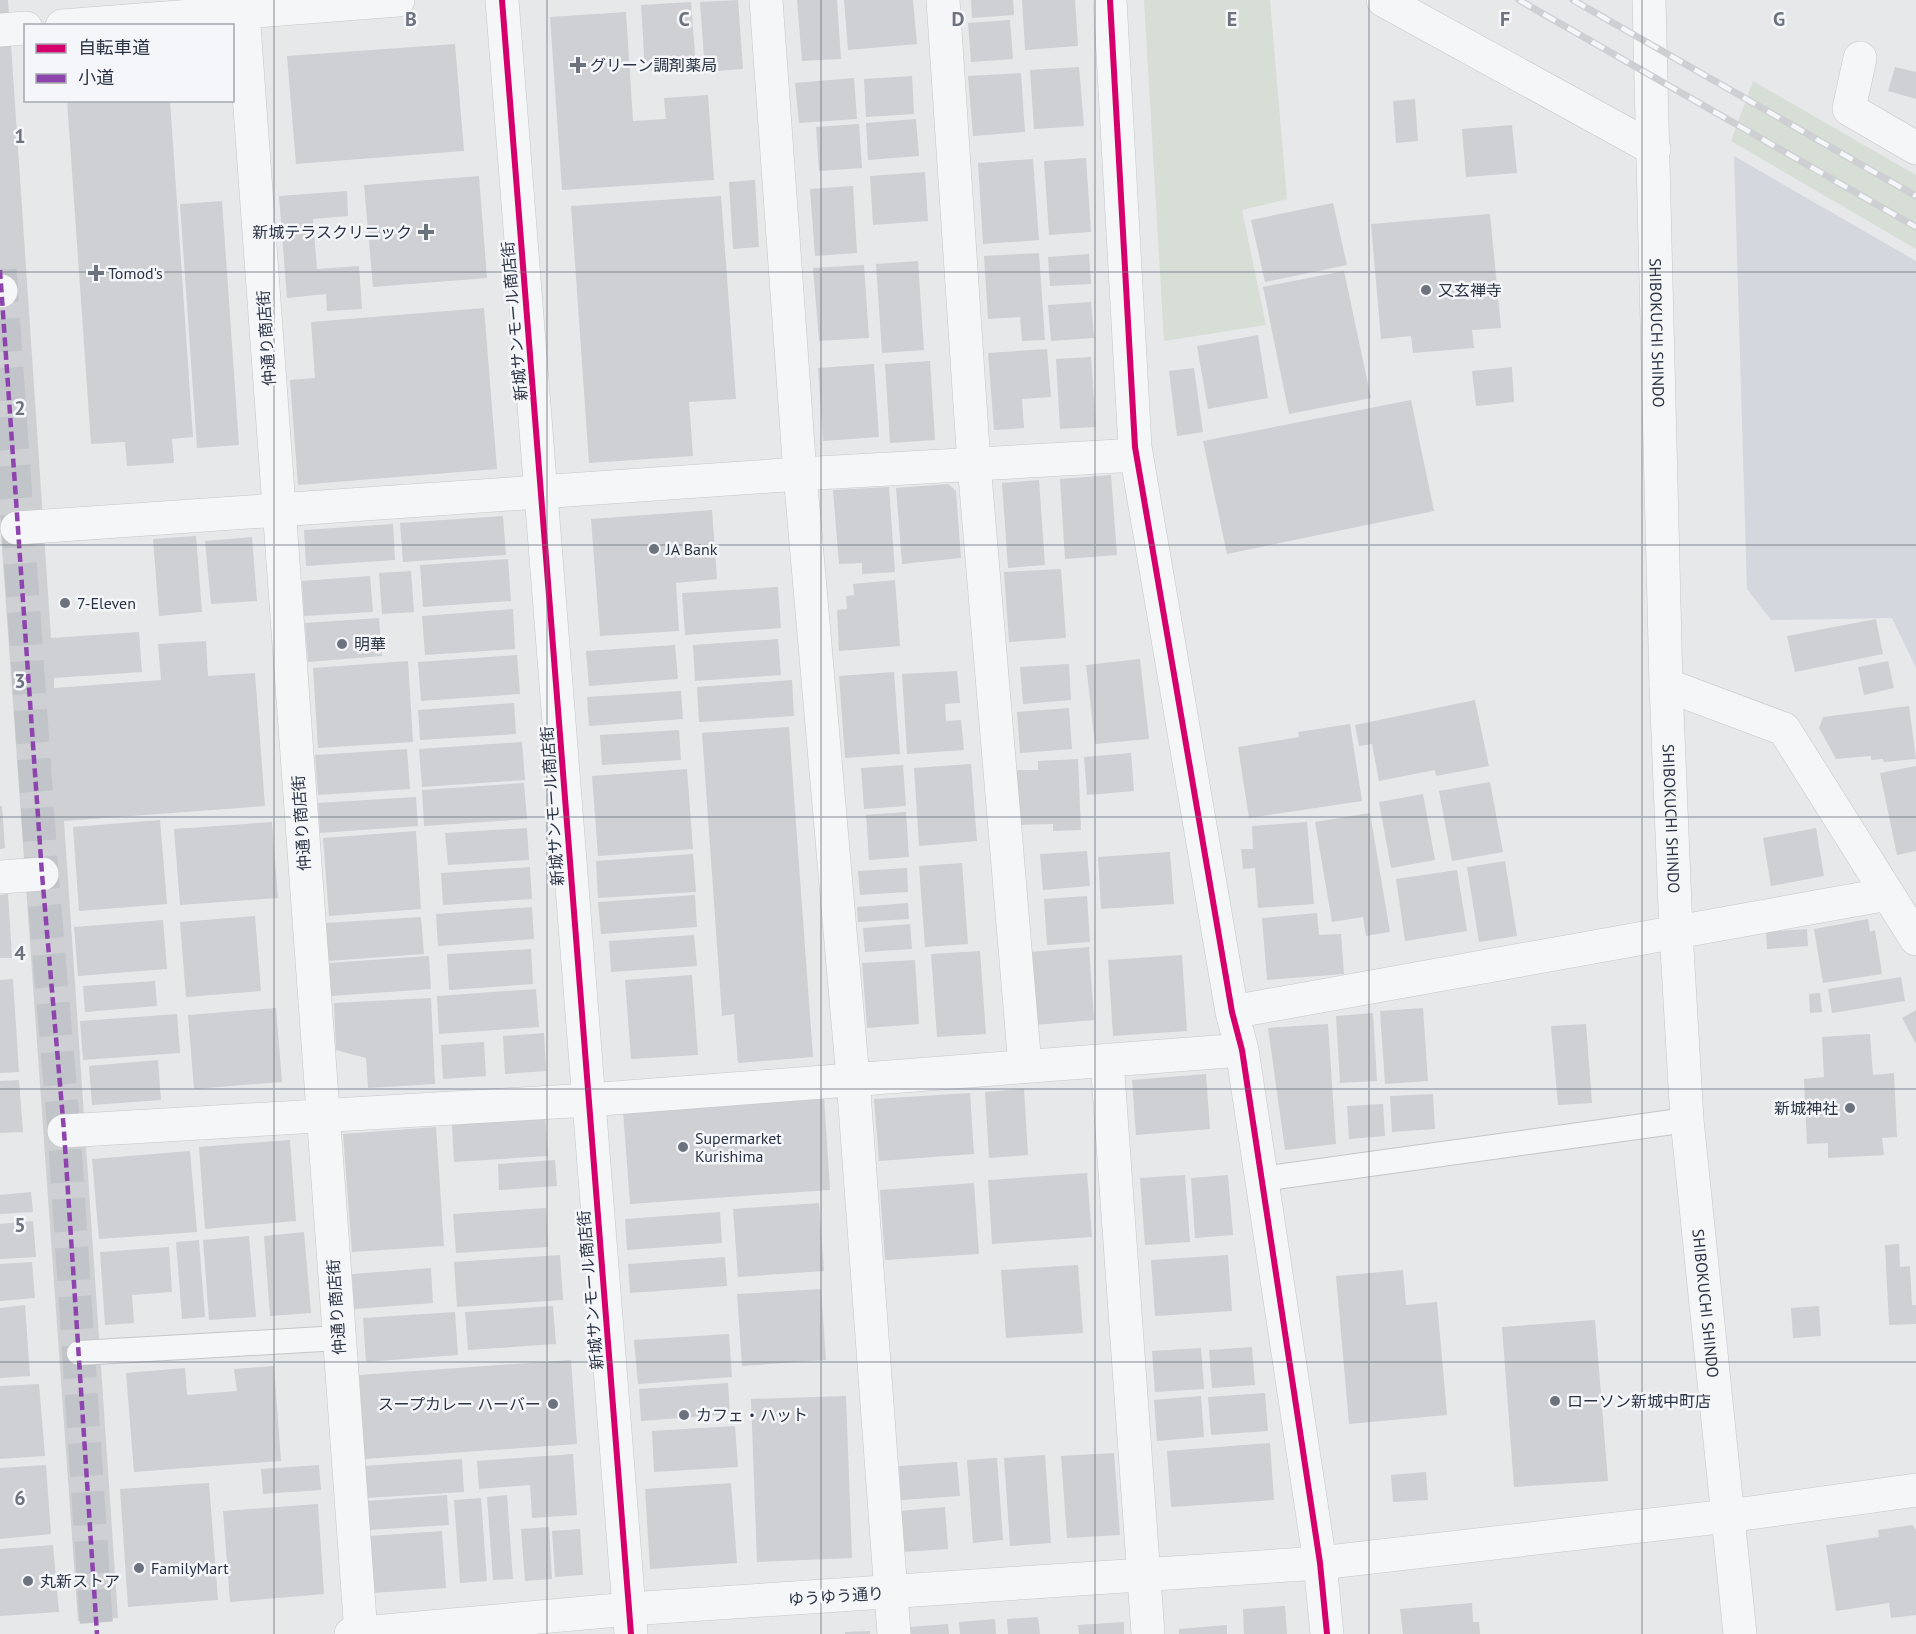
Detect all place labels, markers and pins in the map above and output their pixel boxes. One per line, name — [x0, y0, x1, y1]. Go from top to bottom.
place label: グリーン調剤薬局 — [590, 55, 717, 75]
marker: グリーン調剤薬局 — [571, 58, 585, 72]
place label: 新城テラスクリニック — [252, 222, 412, 242]
marker: 新城テラスクリニック — [417, 223, 435, 241]
place label: Tomod's — [108, 263, 163, 283]
marker: Tomod's — [89, 266, 103, 280]
place label: 又玄禅寺 — [1438, 280, 1502, 300]
marker: 又玄禅寺 — [1419, 283, 1433, 297]
place label: JA Bank — [665, 539, 718, 559]
marker: JA Bank — [647, 542, 661, 556]
place label: 7-Eleven — [77, 593, 136, 613]
marker: 7-Eleven — [58, 596, 72, 610]
place label: 明華 — [354, 634, 386, 654]
marker: 明華 — [335, 637, 349, 651]
place label: 新城神社 — [1774, 1098, 1838, 1118]
marker: 新城神社 — [1843, 1101, 1857, 1115]
place label: Supermarket Kurishima — [695, 1128, 782, 1166]
marker: Supermarket Kurishima — [676, 1140, 690, 1154]
place label: ローソン新城中町店 — [1567, 1391, 1711, 1411]
place label: スープカレー ハーバー — [378, 1394, 541, 1414]
marker: ローソン新城中町店 — [1548, 1394, 1562, 1408]
marker: スープカレー ハーバー — [546, 1397, 560, 1411]
place label: カフェ・ハット — [696, 1405, 808, 1425]
marker: カフェ・ハット — [677, 1408, 691, 1422]
place label: FamilyMart — [151, 1558, 229, 1578]
marker: FamilyMart — [132, 1561, 146, 1575]
place label: 丸新ストア — [40, 1571, 120, 1591]
marker: 丸新ストア — [21, 1574, 35, 1588]

